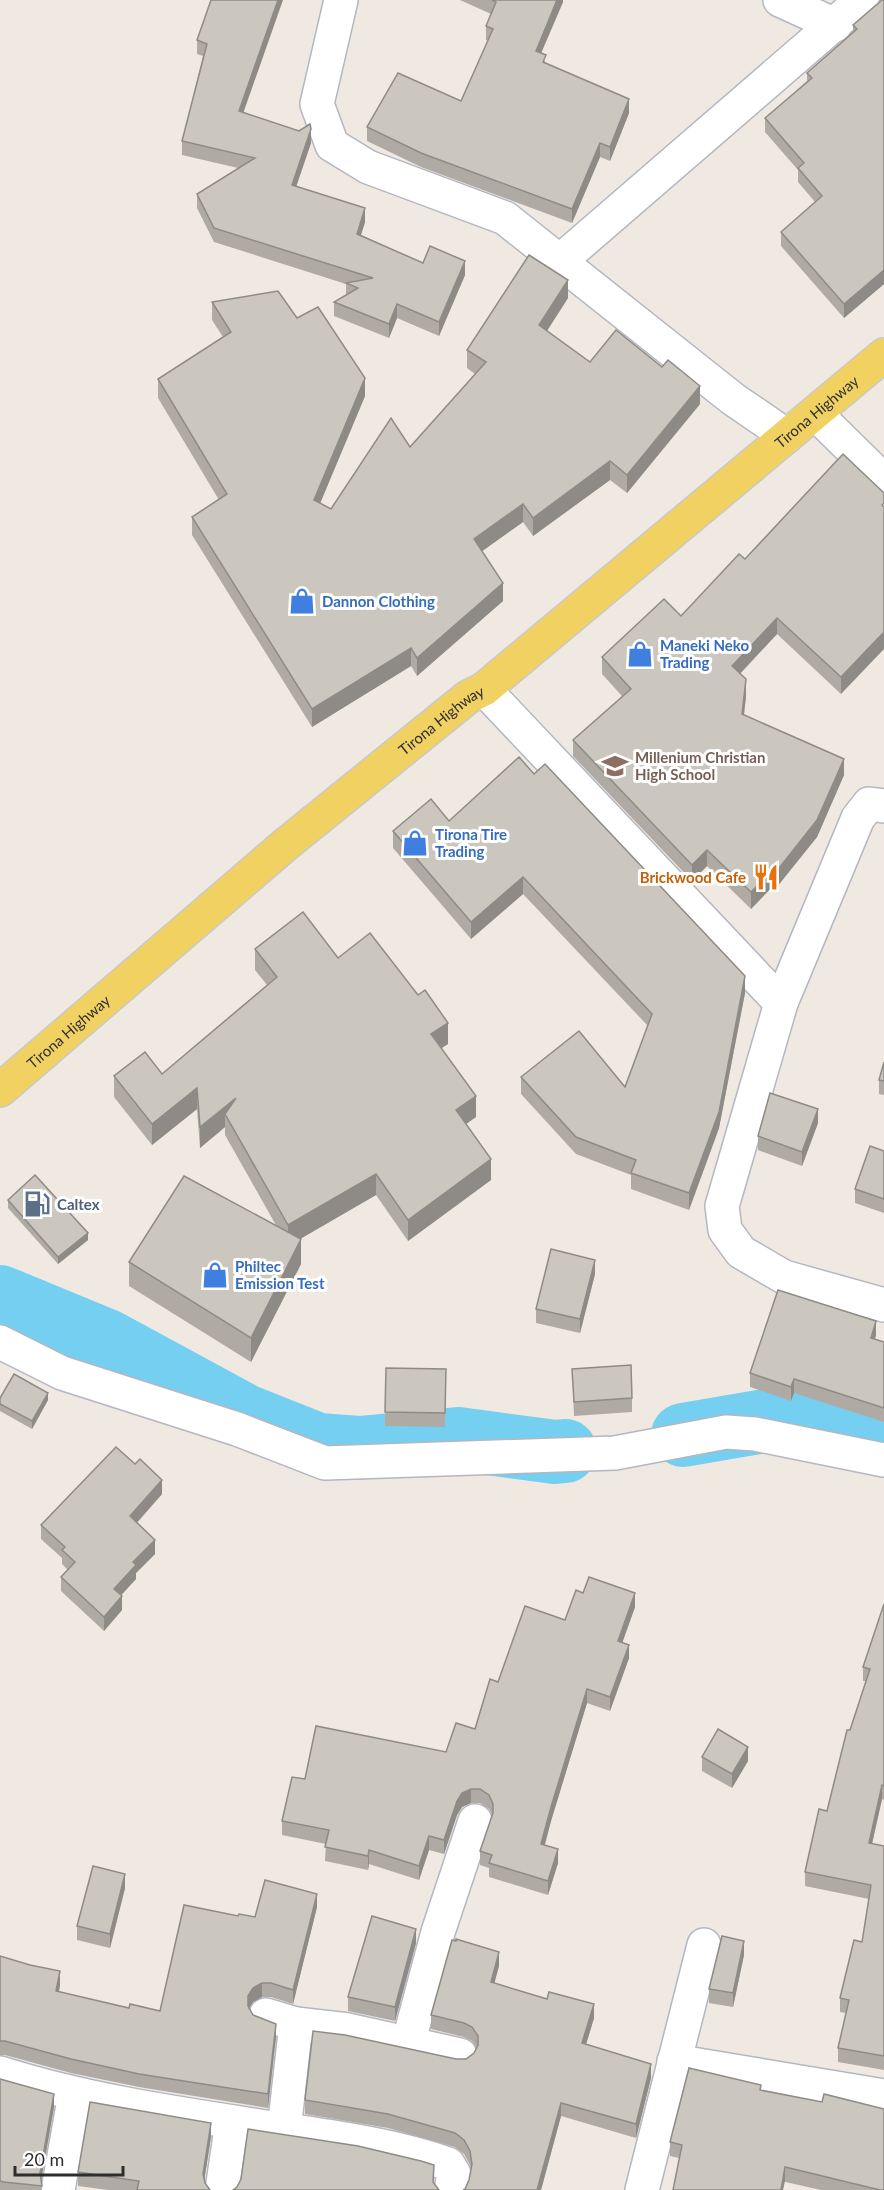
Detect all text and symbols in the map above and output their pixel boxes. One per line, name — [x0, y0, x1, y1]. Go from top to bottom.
street label: Tirona Highway — [771, 371, 862, 452]
shop icon: Dannon Clothing — [287, 586, 317, 616]
place label: Dannon Clothing — [322, 592, 435, 610]
place label: Maneki Neko Trading — [660, 636, 749, 671]
shop icon: Maneki Neko Trading — [625, 639, 655, 669]
street label: Tirona Highway — [395, 681, 487, 759]
place label: Millenium Christian High School — [635, 748, 765, 783]
school or university icon: Millenium Christian High School — [600, 751, 630, 781]
place label: Tirona Tire Trading — [435, 825, 507, 860]
shop icon: Tirona Tire Trading — [400, 828, 430, 858]
restaurant icon: Brickwood Cafe — [751, 862, 781, 892]
place label: Brickwood Cafe — [640, 868, 746, 886]
street label: Tirona Highway — [23, 991, 114, 1072]
fuel station icon: Caltex — [22, 1189, 52, 1219]
place label: Caltex — [57, 1195, 100, 1213]
place label: Philtec Emission Test — [235, 1257, 325, 1292]
shop icon: Philtec Emission Test — [200, 1260, 230, 1290]
scale bar — [15, 2139, 123, 2177]
text: 20 m — [24, 2148, 64, 2170]

